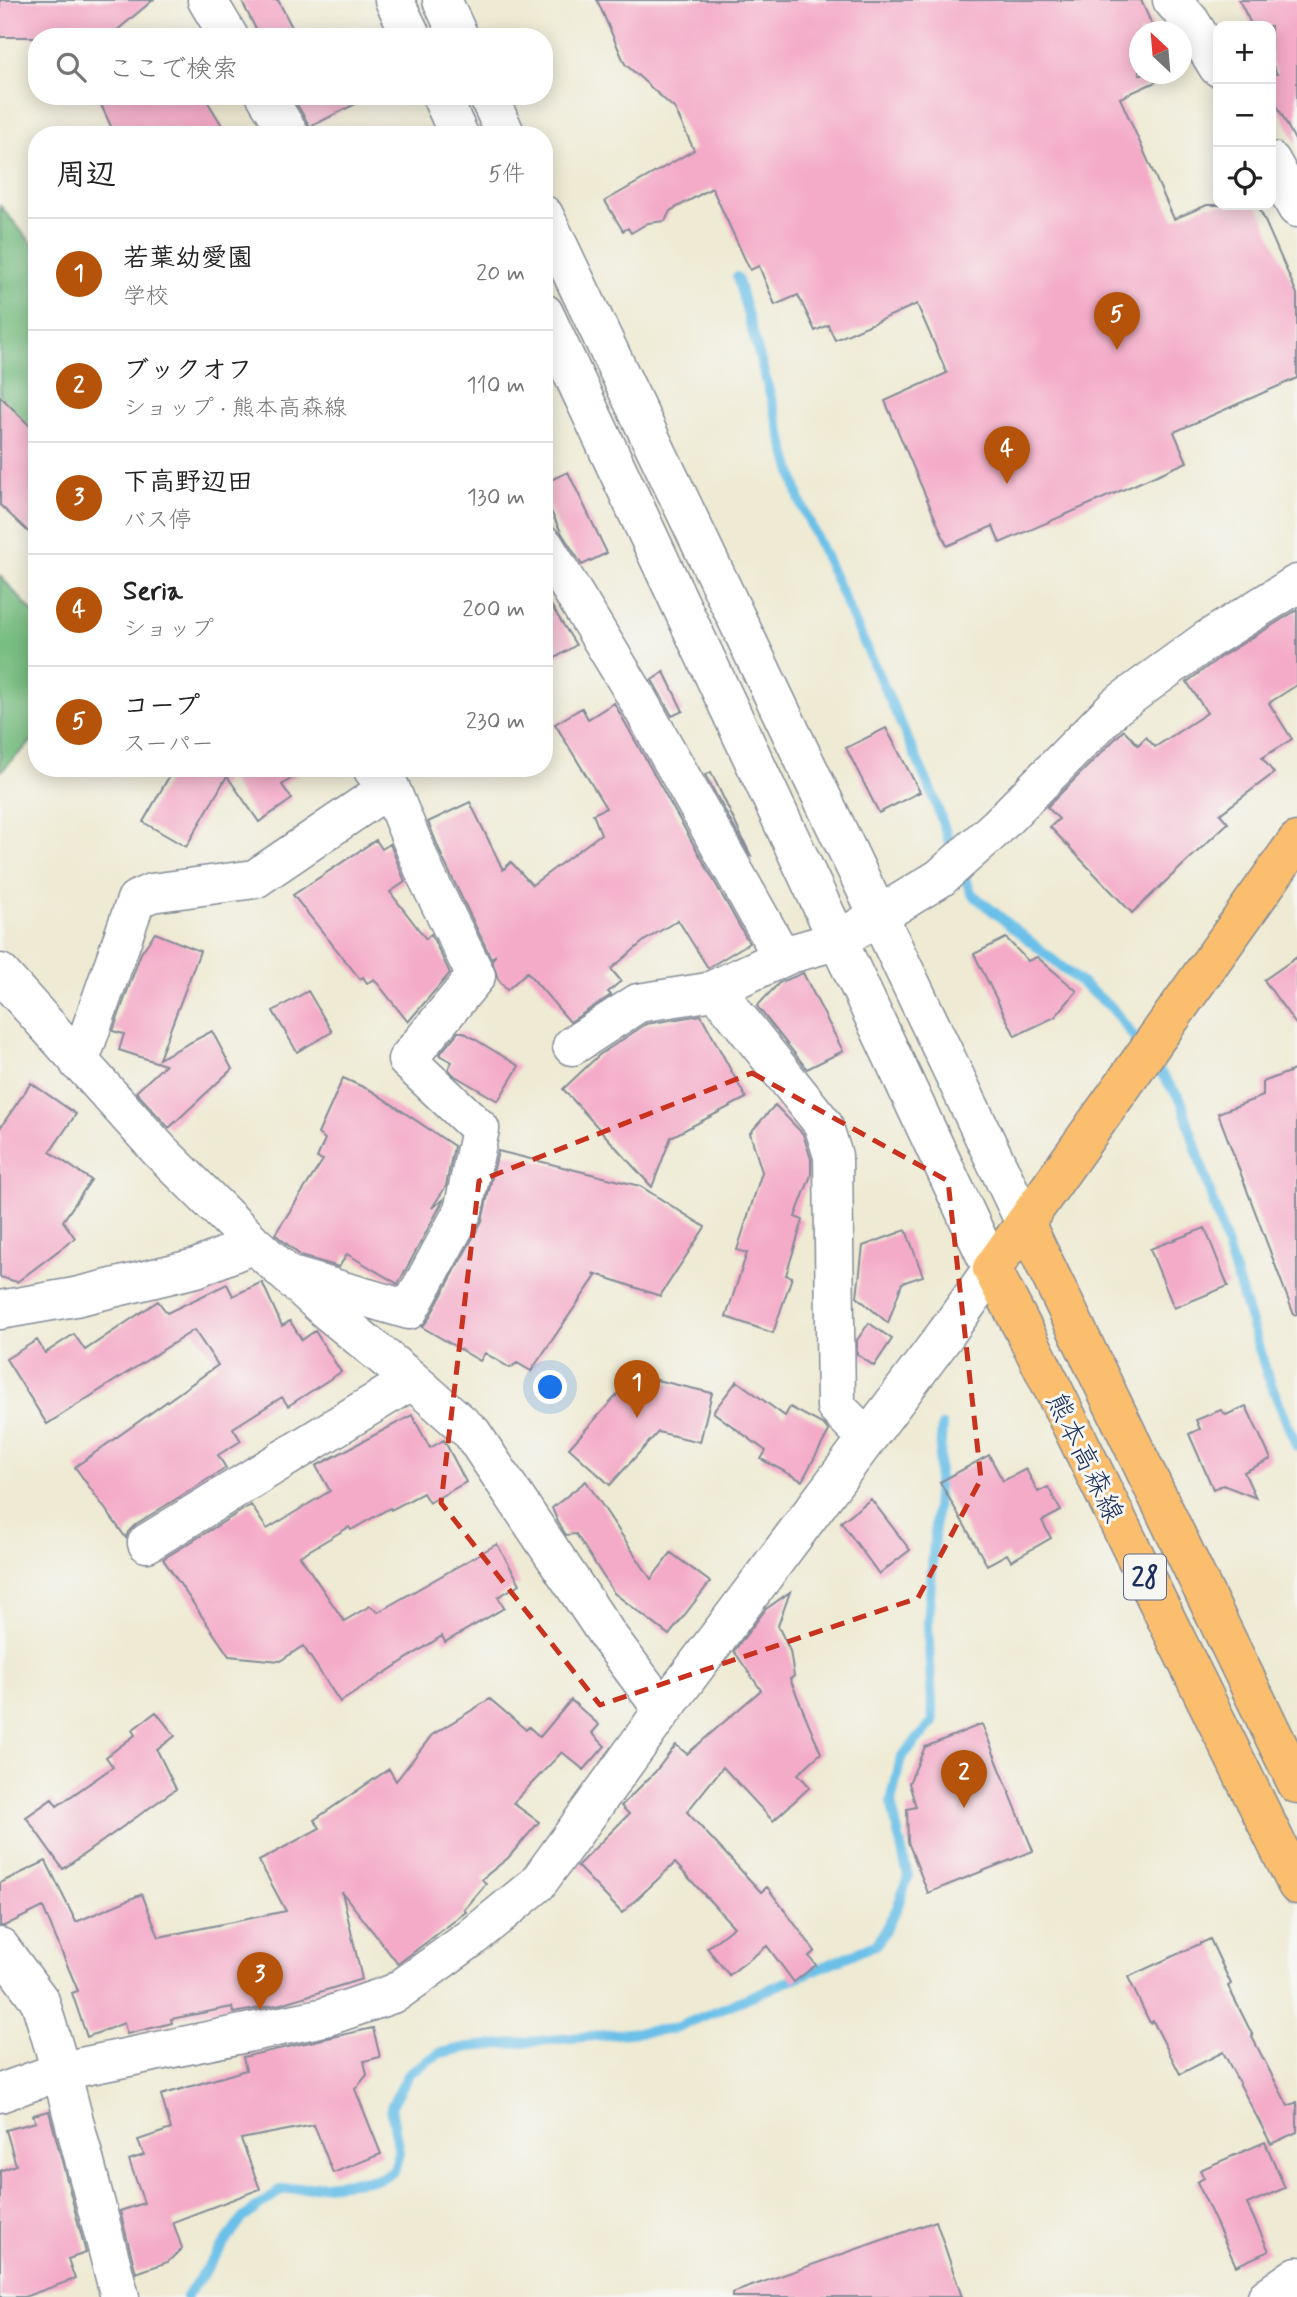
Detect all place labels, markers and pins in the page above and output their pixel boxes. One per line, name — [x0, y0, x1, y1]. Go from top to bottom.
pin: 5 — [1094, 292, 1140, 350]
pin: 4 — [984, 426, 1030, 484]
pin: 1 — [614, 1360, 660, 1418]
pin: 2 — [941, 1750, 987, 1808]
pin: 3 — [237, 1952, 283, 2010]

